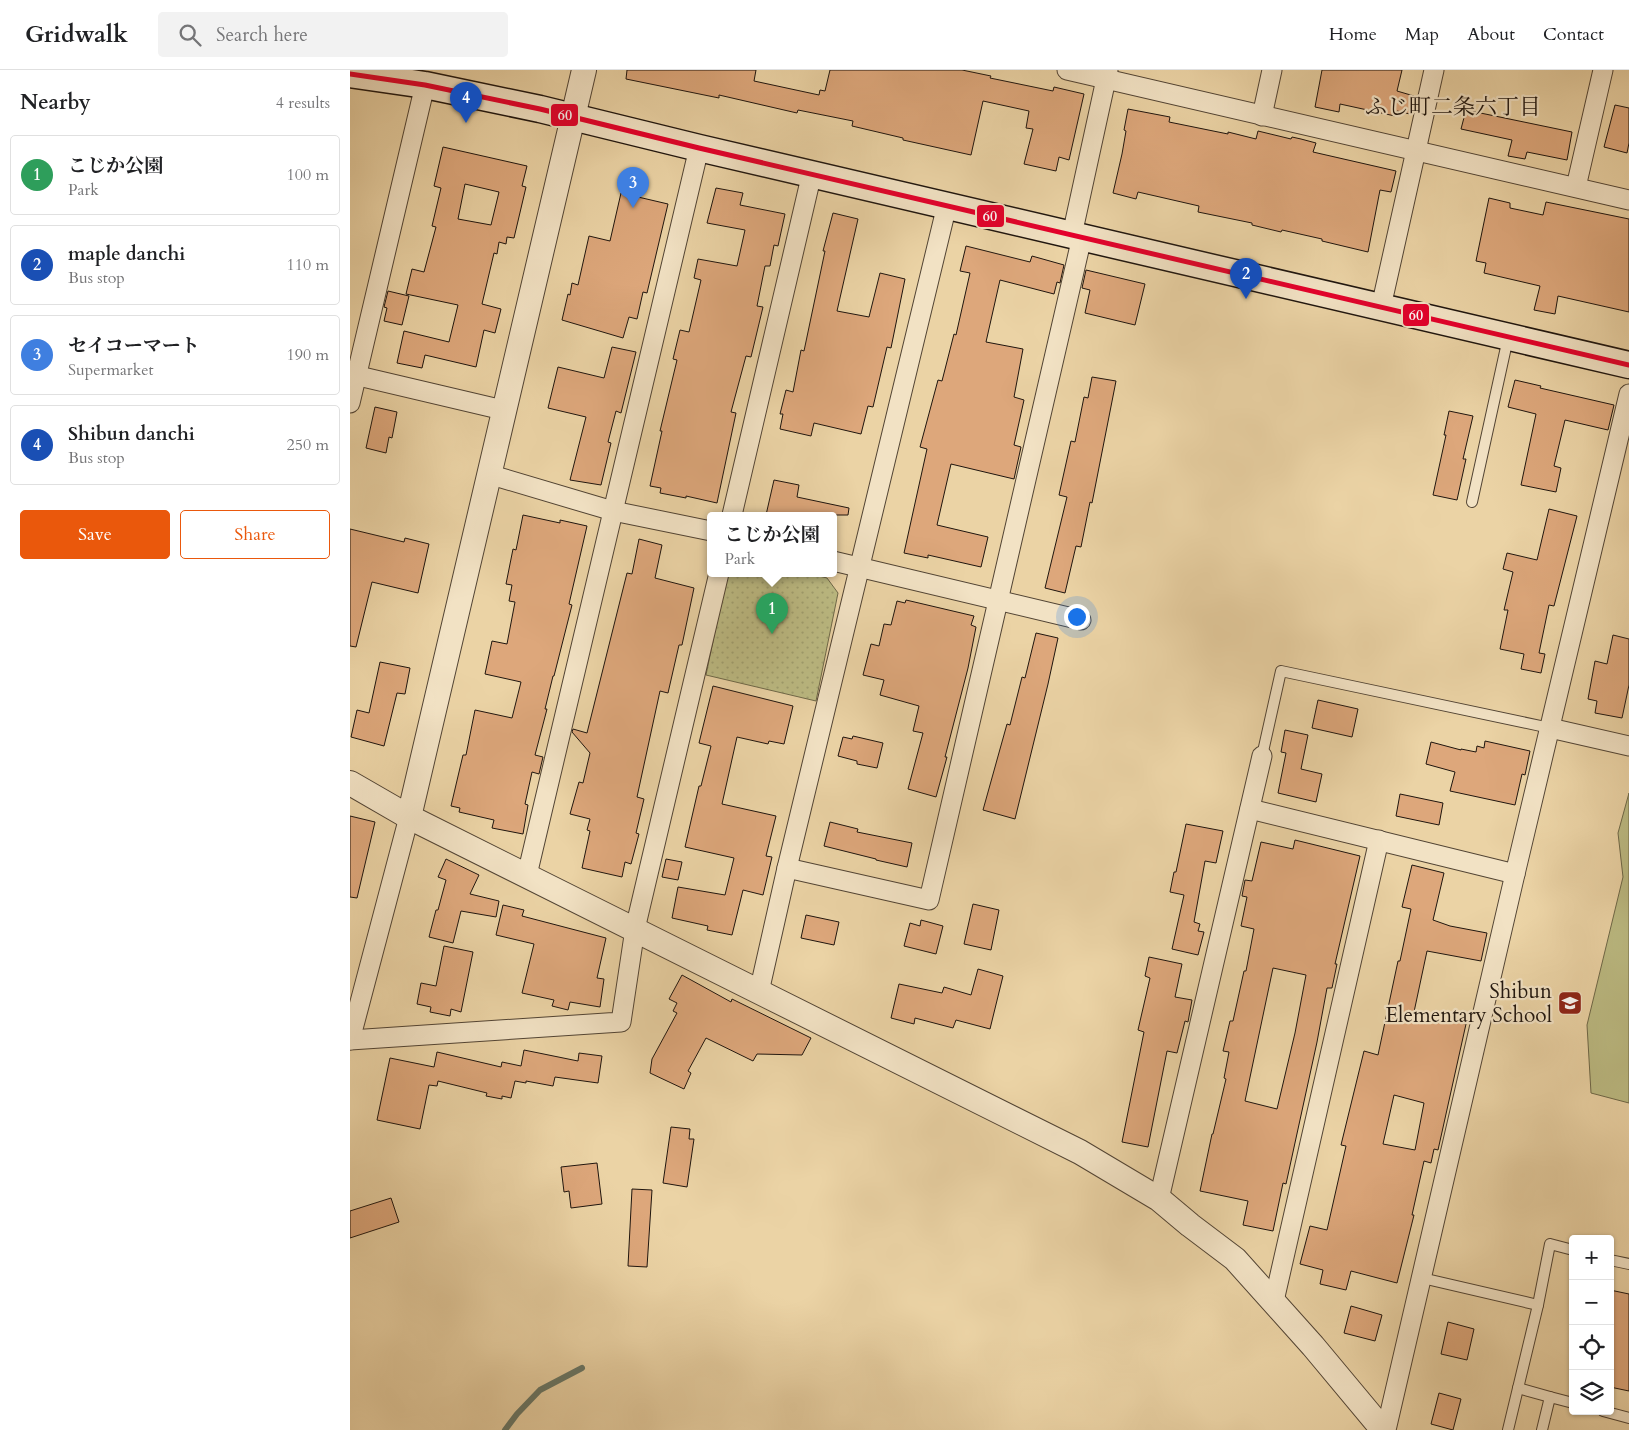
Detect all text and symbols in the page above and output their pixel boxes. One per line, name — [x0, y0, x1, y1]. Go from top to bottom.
search box — [158, 12, 508, 57]
text: Gridwalk — [25, 18, 128, 51]
icon: search — [176, 21, 204, 49]
text: Search here — [216, 22, 308, 48]
text: Home — [1329, 22, 1377, 47]
text: Map — [1405, 22, 1439, 47]
text: About — [1467, 22, 1515, 47]
text: Contact — [1543, 22, 1604, 47]
pin: 4 — [450, 82, 482, 123]
text: Nearby — [20, 88, 91, 117]
text: 4 results — [276, 92, 330, 114]
district label: ふじ町二条六丁目 — [1365, 92, 1541, 122]
line badge: 60 — [550, 103, 579, 127]
text: 60 — [558, 106, 572, 125]
text: こじか公園 — [68, 153, 163, 179]
text: 1 — [33, 164, 41, 186]
text: 100 m — [287, 164, 329, 186]
pin: 3 — [617, 167, 649, 208]
text: Park — [68, 179, 99, 201]
line badge: 60 — [976, 204, 1005, 228]
text: 60 — [983, 207, 997, 226]
text: maple danchi — [68, 241, 185, 267]
text: 2 — [33, 254, 41, 276]
text: 110 m — [287, 254, 329, 276]
pin: 2 — [1230, 258, 1262, 299]
text: Bus stop — [68, 267, 125, 289]
line badge: 60 — [1402, 303, 1430, 327]
text: 60 — [1409, 306, 1423, 325]
text: セイコーマート — [68, 333, 200, 359]
text: 3 — [33, 344, 41, 366]
text: 190 m — [287, 344, 329, 366]
text: Supermarket — [68, 359, 154, 381]
text: Shibun danchi — [68, 421, 195, 447]
text: 4 — [33, 434, 41, 456]
text: 250 m — [287, 434, 329, 456]
text: Bus stop — [68, 447, 125, 469]
button: Save — [20, 510, 170, 559]
button: Share — [180, 510, 330, 559]
popup — [707, 512, 837, 577]
text: こじか公園 — [724, 522, 820, 548]
text: Park — [724, 548, 755, 570]
pin: 1 — [756, 593, 788, 634]
your location — [1064, 604, 1090, 630]
place label: Shibun Elementary School — [1385, 977, 1552, 1030]
school or university icon: Shibun Elementary School — [1557, 990, 1583, 1016]
map controls — [1569, 1235, 1614, 1415]
button: + — [1569, 1235, 1614, 1280]
button: − — [1569, 1280, 1614, 1325]
button: locate — [1569, 1325, 1614, 1370]
button: layers — [1569, 1370, 1614, 1415]

